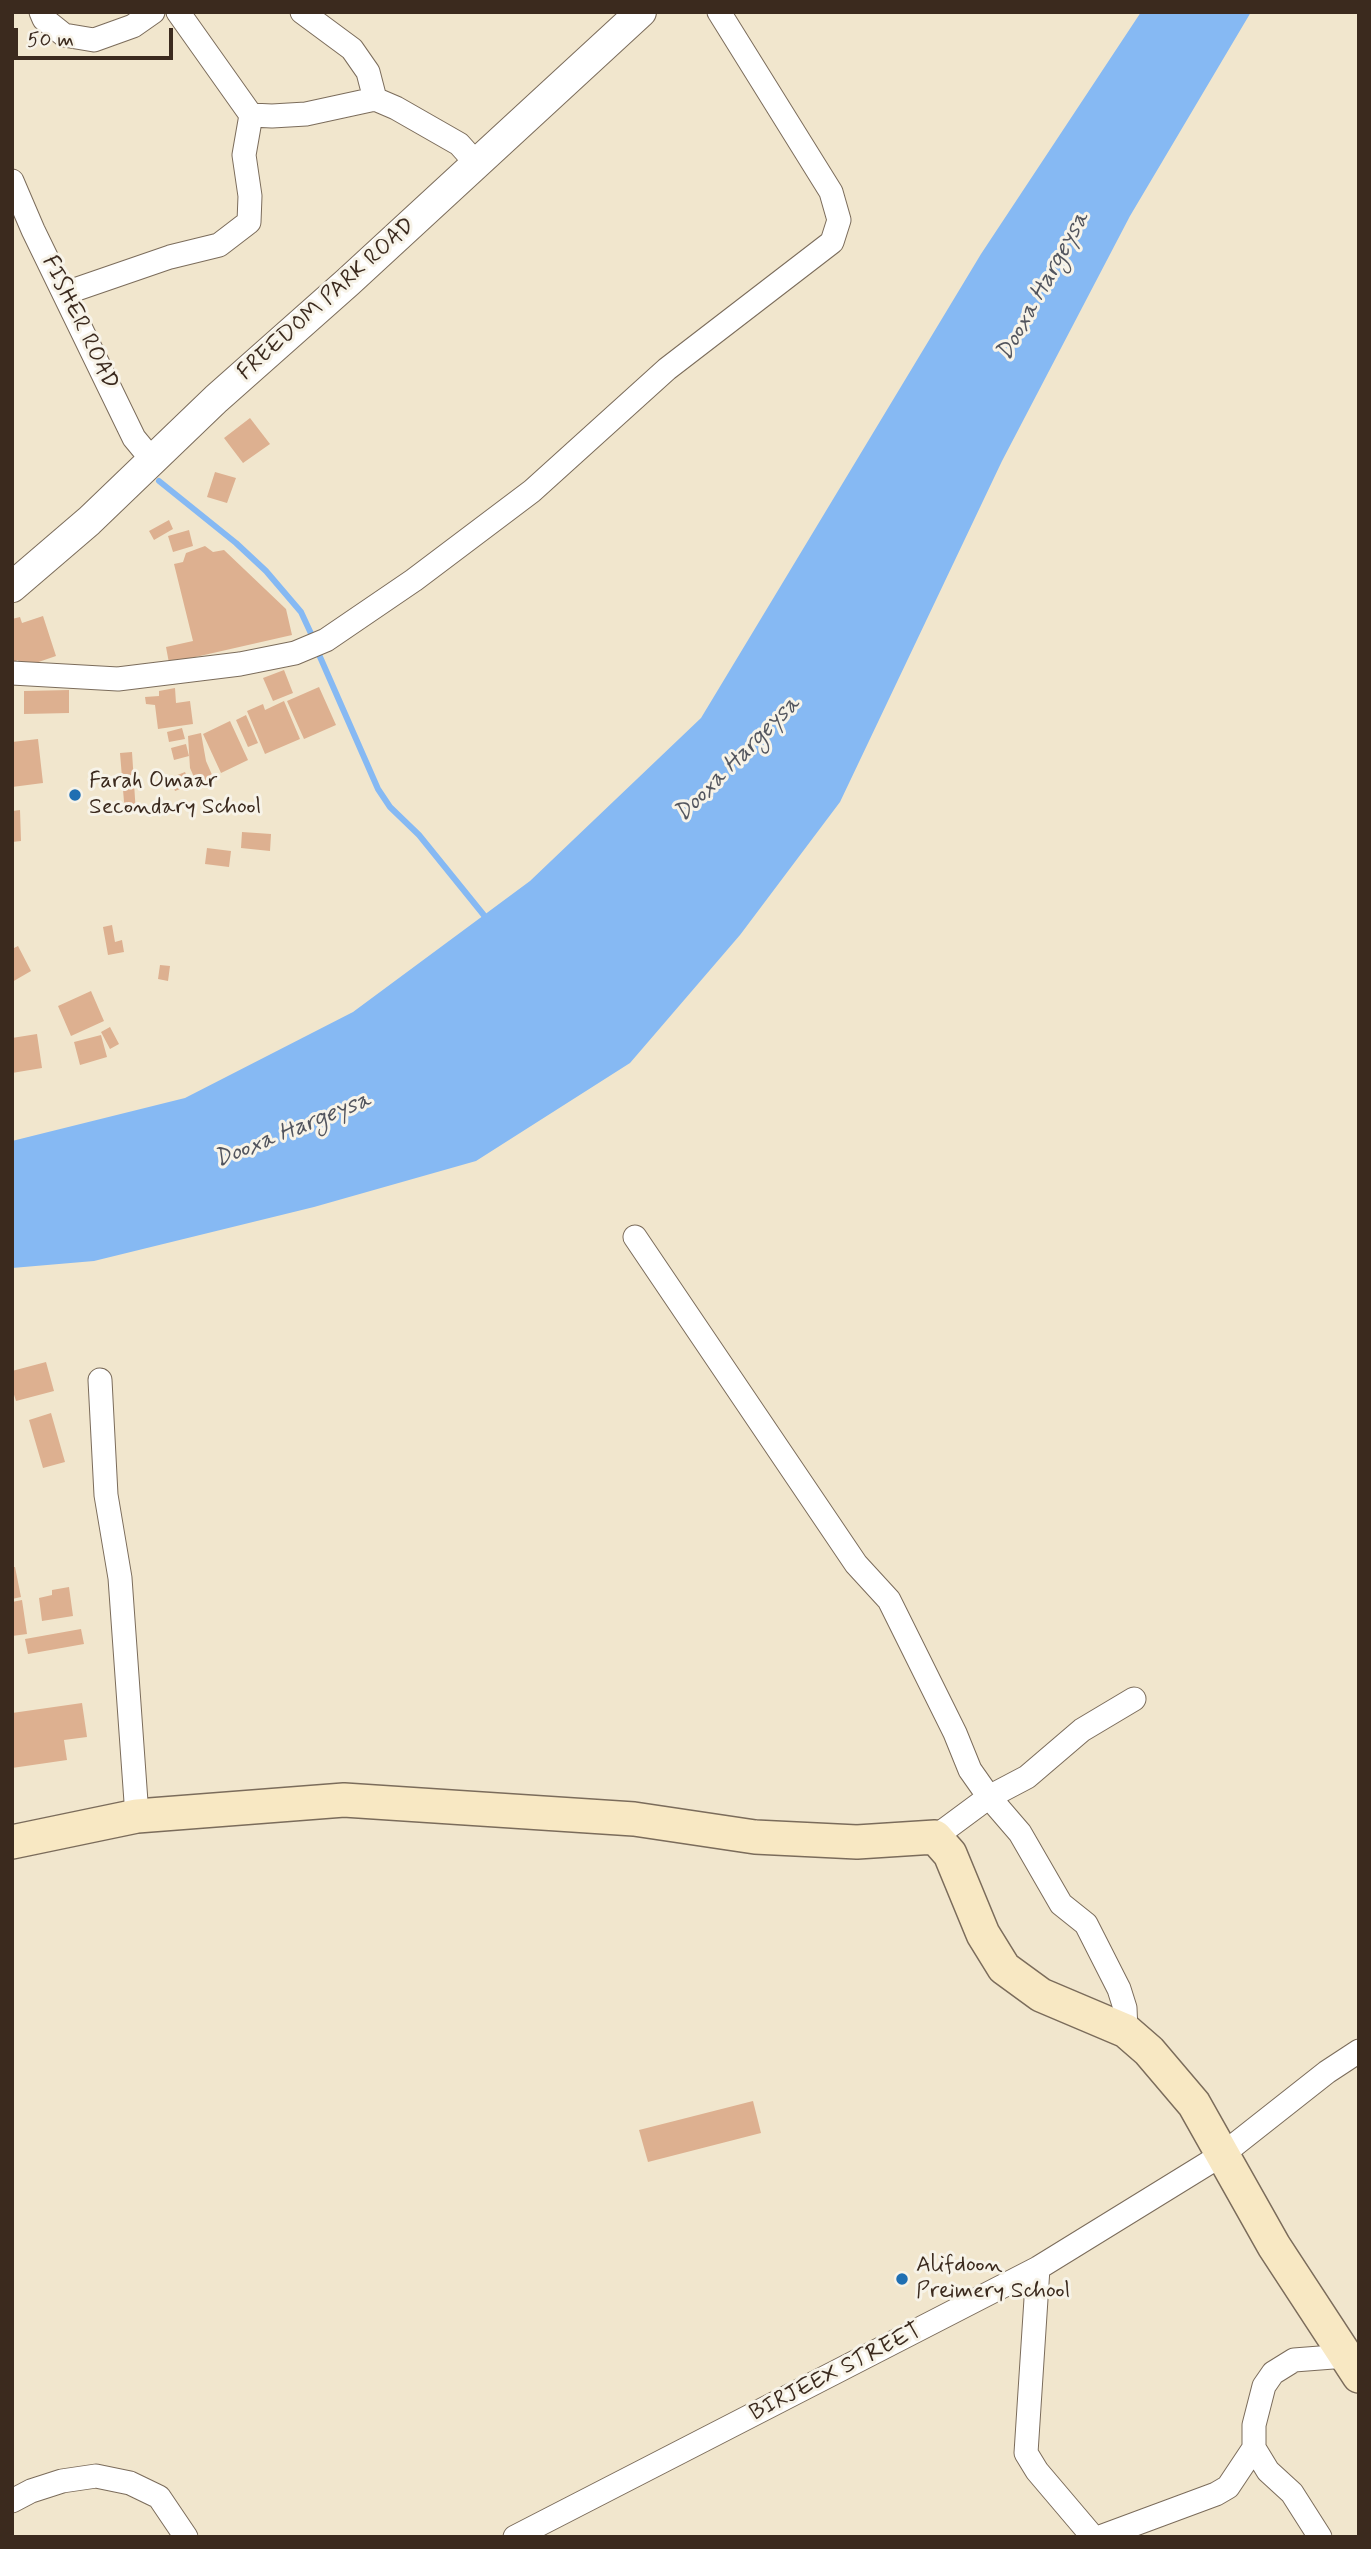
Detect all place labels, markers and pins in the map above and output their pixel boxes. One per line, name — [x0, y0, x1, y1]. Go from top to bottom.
place label: Farah Omaar Secondary School — [89, 768, 261, 822]
marker: Farah Omaar Secondary School — [67, 787, 83, 803]
place label: Alifdoon Preimery School — [916, 2252, 1070, 2306]
marker: Alifdoon Preimery School — [894, 2271, 910, 2287]

